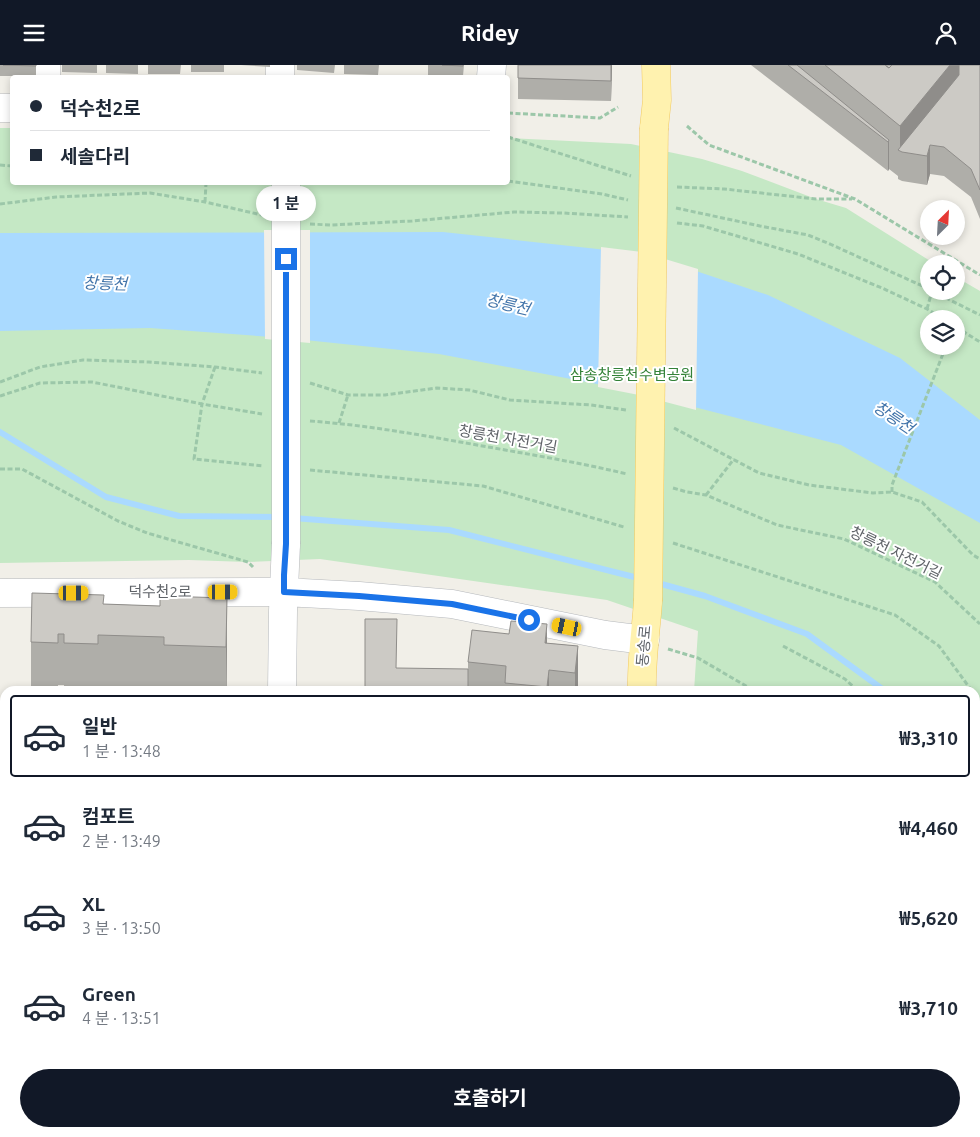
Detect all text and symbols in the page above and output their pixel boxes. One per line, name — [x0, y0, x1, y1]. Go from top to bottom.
icon: menu — [20, 19, 48, 47]
icon: person — [932, 19, 960, 47]
text: Ridey — [461, 20, 519, 45]
text: 덕수천2로 — [60, 97, 141, 119]
text: 세솔다리 — [60, 145, 130, 167]
callout: 1 분 — [256, 186, 316, 221]
text: 1 분 — [272, 194, 300, 212]
north arrow — [920, 200, 965, 245]
map controls — [920, 200, 965, 355]
route end — [275, 248, 297, 270]
button: locate — [920, 255, 965, 300]
water label: 창릉천 — [83, 273, 130, 293]
water label: 창릉천 — [484, 290, 534, 319]
button: layers — [920, 310, 965, 355]
park label: 삼송창릉천수변공원 — [570, 366, 694, 383]
water label: 창릉천 — [871, 397, 919, 438]
street label: 창릉천 자전거길 — [457, 421, 559, 456]
street label: 창릉천 자전거길 — [848, 523, 945, 582]
street label: 덕수천2로 — [128, 583, 192, 600]
car — [208, 585, 238, 600]
car — [59, 586, 89, 601]
route start — [518, 609, 540, 631]
car — [550, 617, 583, 637]
street label: 동송로 — [633, 625, 654, 667]
icon: car — [22, 714, 67, 759]
text: 일반 — [82, 715, 117, 737]
text: ₩3,310 — [899, 727, 958, 749]
text: 1 분 · 13:48 — [82, 742, 161, 760]
icon: car — [22, 804, 67, 849]
text: 컴포트 — [82, 805, 134, 827]
text: ₩4,460 — [899, 817, 958, 839]
text: 2 분 · 13:49 — [82, 832, 161, 850]
text: XL — [82, 893, 105, 915]
icon: car — [22, 894, 67, 939]
text: ₩5,620 — [899, 907, 958, 929]
text: 3 분 · 13:50 — [82, 919, 161, 937]
text: Green — [82, 983, 136, 1005]
icon: car — [22, 984, 67, 1029]
text: ₩3,710 — [899, 997, 958, 1019]
text: 4 분 · 13:51 — [82, 1009, 161, 1027]
button: 호출하기 — [20, 1069, 960, 1127]

